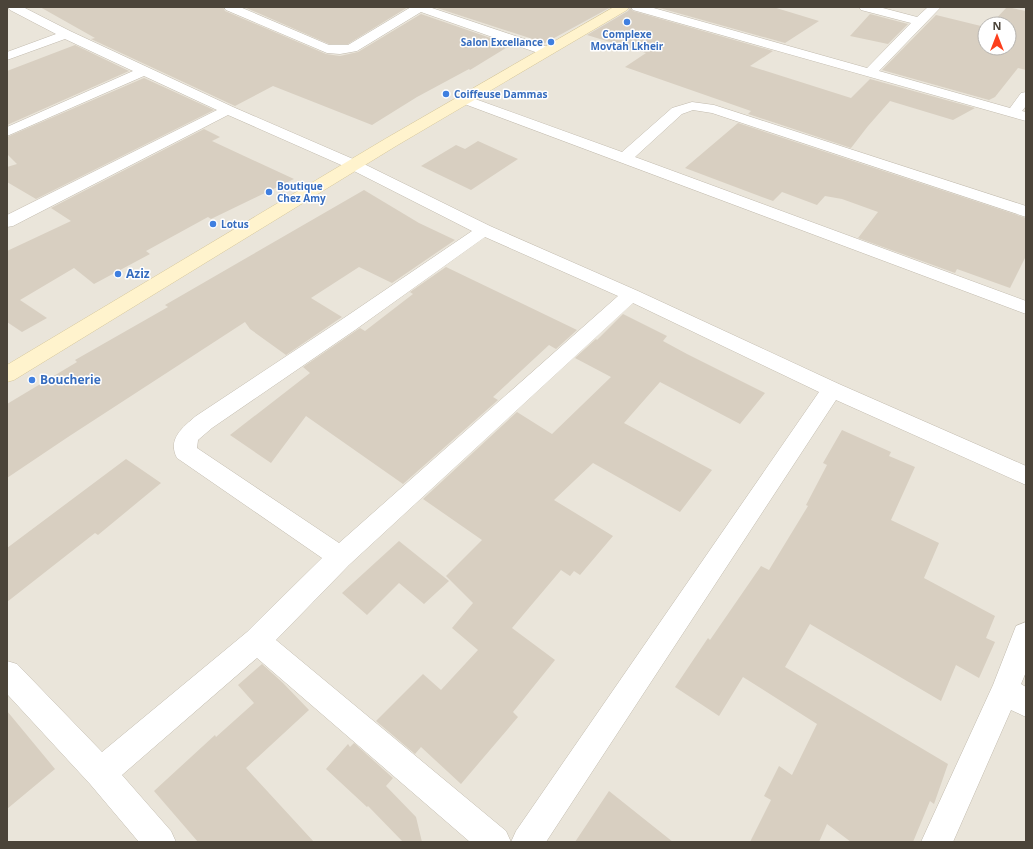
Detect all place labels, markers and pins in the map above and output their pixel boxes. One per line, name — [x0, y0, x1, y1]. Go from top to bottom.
marker: Complexe Movtah Lkheir — [622, 17, 632, 27]
place label: Complexe Movtah Lkheir — [591, 27, 664, 53]
place label: Salon Excellance — [461, 35, 543, 49]
marker: Salon Excellance — [546, 37, 556, 47]
place label: Coiffeuse Dammas — [454, 87, 547, 101]
marker: Coiffeuse Dammas — [441, 89, 451, 99]
place label: Boutique Chez Amy — [277, 179, 326, 205]
marker: Boutique Chez Amy — [264, 187, 274, 197]
place label: Lotus — [221, 217, 249, 231]
marker: Lotus — [208, 219, 218, 229]
place label: Aziz — [126, 265, 150, 282]
marker: Aziz — [113, 269, 123, 279]
place label: Boucherie — [40, 371, 101, 388]
marker: Boucherie — [27, 375, 37, 385]

